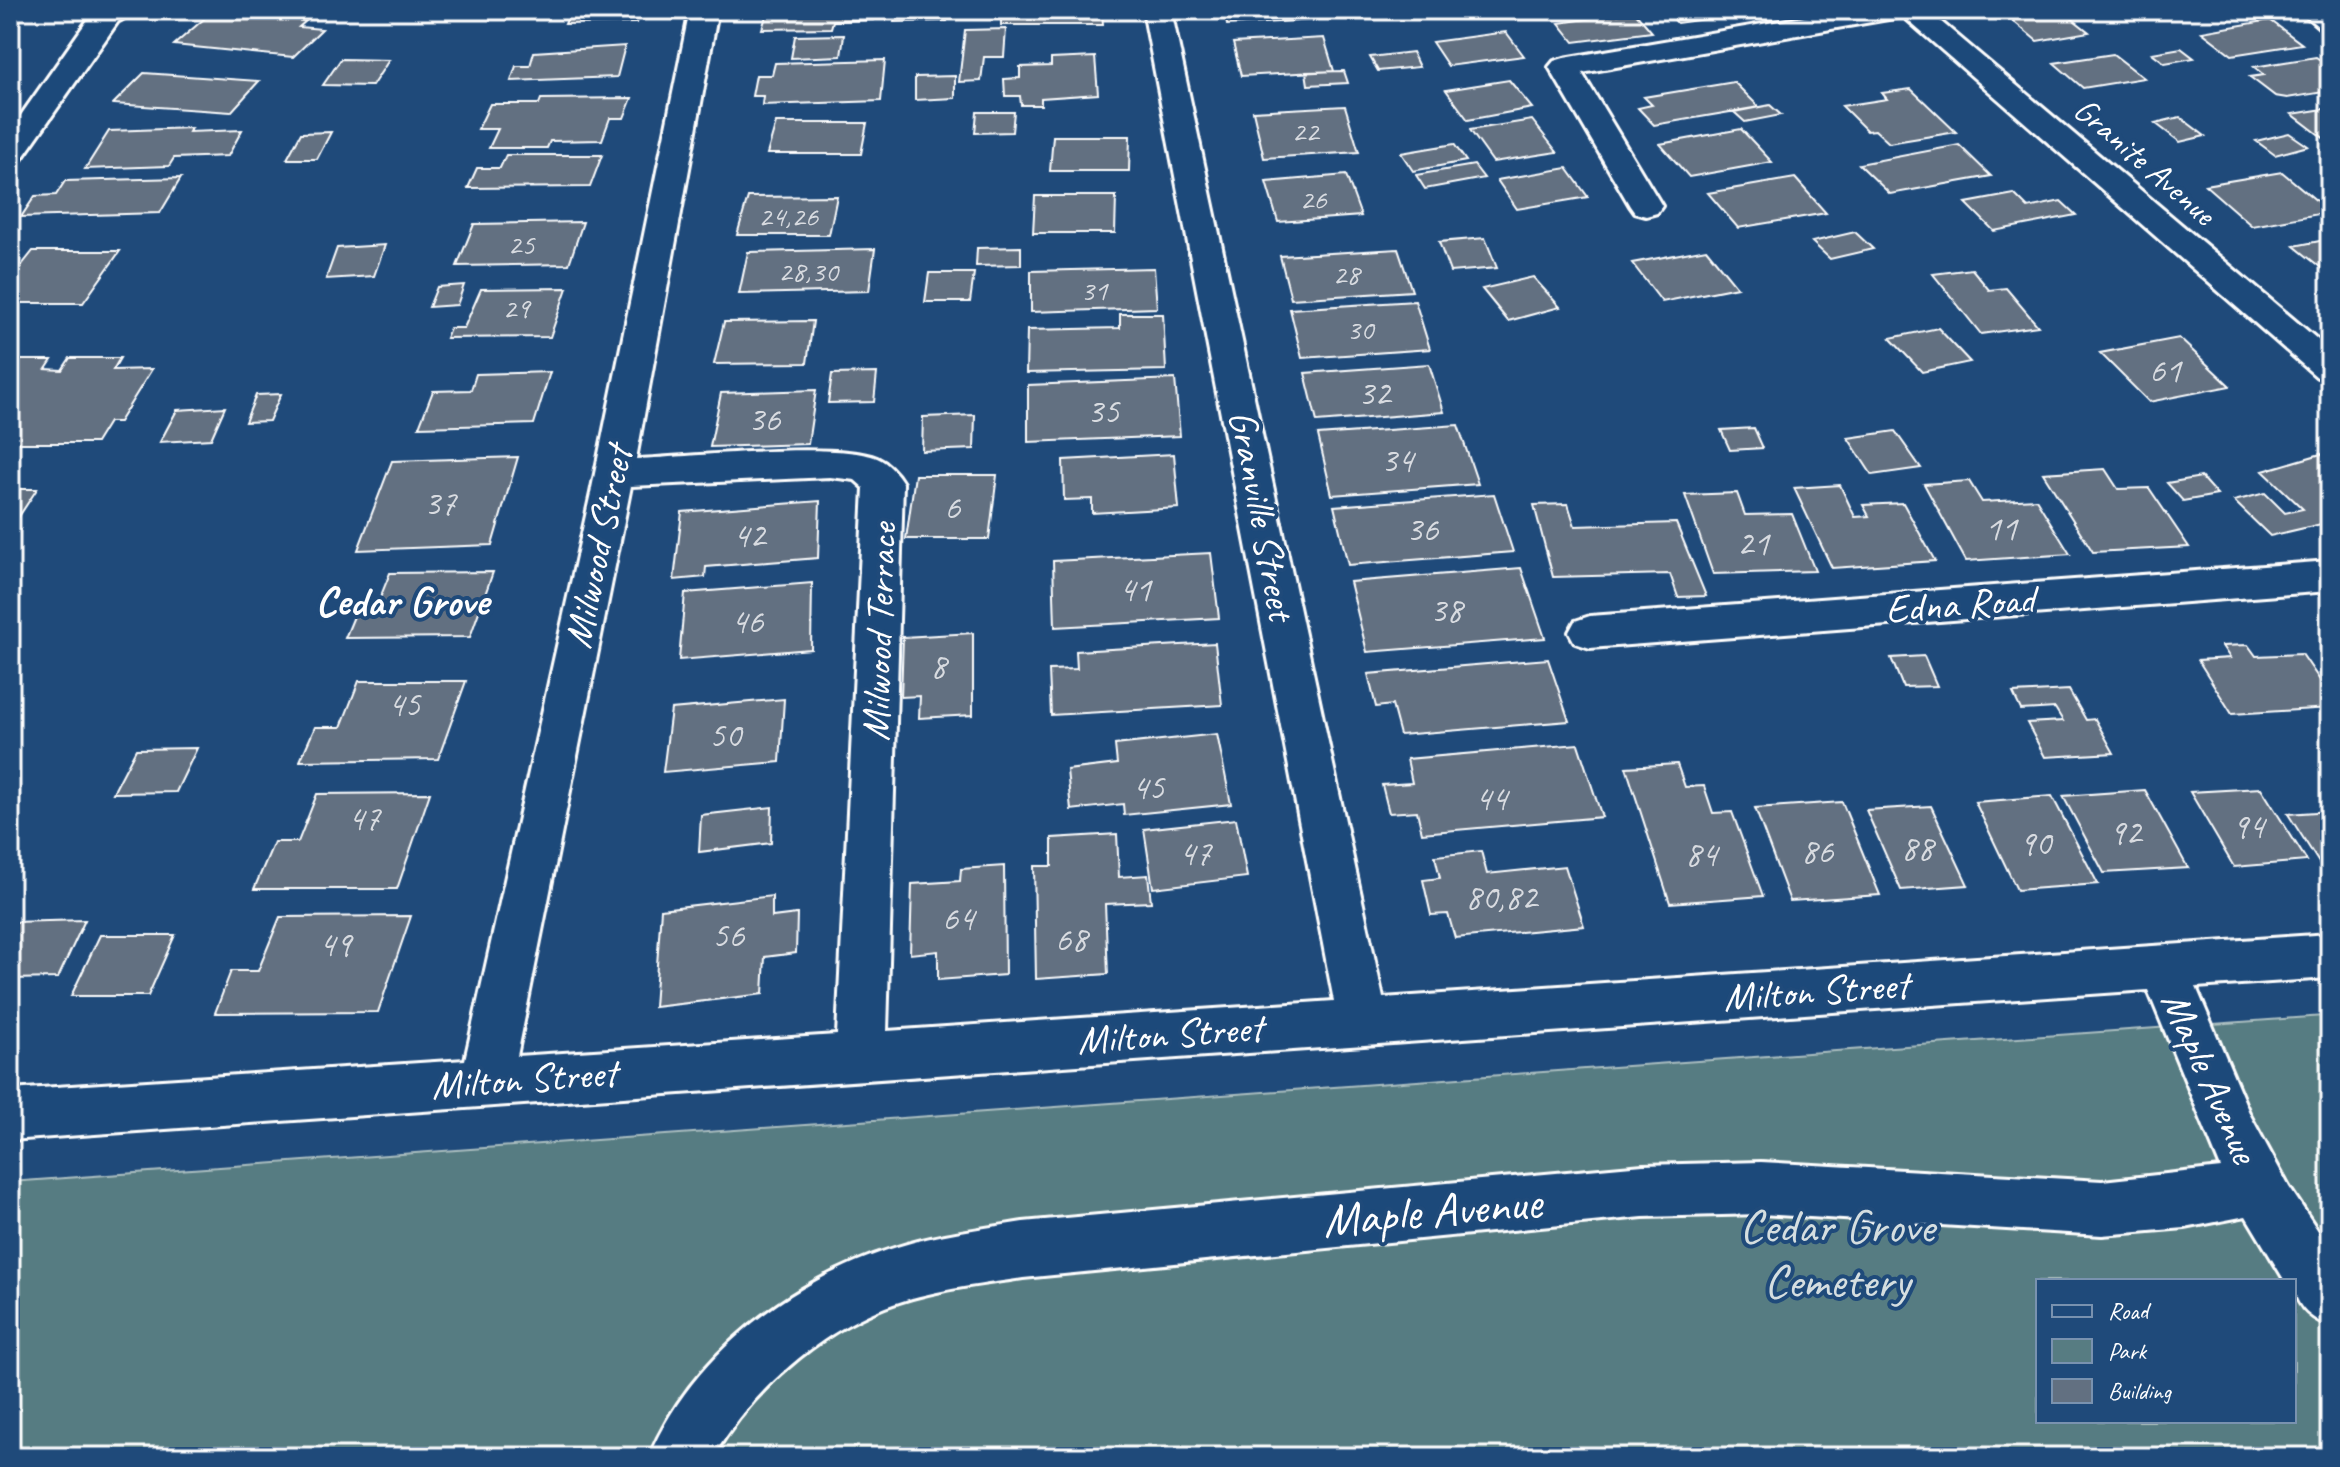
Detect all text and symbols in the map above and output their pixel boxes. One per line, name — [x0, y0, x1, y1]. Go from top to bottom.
street label: Granite Avenue — [2065, 88, 2226, 236]
house number: 22 — [1292, 112, 1321, 150]
house number: 26 — [1300, 180, 1328, 218]
house number: 24,26 — [758, 197, 819, 235]
house number: 25 — [508, 225, 536, 263]
house number: 28,30 — [778, 252, 840, 290]
house number: 28 — [1333, 255, 1362, 293]
house number: 31 — [1081, 271, 1109, 309]
house number: 29 — [503, 289, 532, 327]
house number: 30 — [1347, 310, 1376, 348]
house number: 61 — [2149, 347, 2183, 393]
house number: 32 — [1358, 370, 1393, 416]
house number: 35 — [1087, 388, 1121, 434]
house number: 36 — [748, 396, 782, 442]
street label: Granville Street — [1217, 406, 1308, 628]
street label: Milwood Street — [552, 436, 645, 652]
house number: 34 — [1381, 437, 1417, 483]
house number: 37 — [424, 480, 458, 526]
house number: 6 — [944, 484, 962, 530]
house number: 11 — [1985, 505, 2019, 551]
house number: 36 — [1406, 506, 1440, 552]
house number: 42 — [733, 512, 768, 558]
street label: Milwood Terrace — [850, 519, 908, 742]
house number: 21 — [1737, 520, 1771, 566]
house number: 41 — [1119, 566, 1153, 612]
street label: Edna Road — [1884, 573, 2042, 634]
district label: Cedar Grove — [316, 575, 492, 628]
house number: 38 — [1430, 587, 1466, 633]
house number: 46 — [731, 598, 765, 644]
house number: 8 — [930, 643, 950, 689]
house number: 45 — [388, 681, 422, 727]
house number: 50 — [709, 712, 744, 758]
house number: 45 — [1132, 764, 1166, 810]
house number: 44 — [1475, 775, 1511, 821]
house number: 47 — [348, 795, 382, 841]
house number: 94 — [2232, 803, 2268, 849]
house number: 92 — [2109, 809, 2144, 855]
house number: 90 — [2019, 820, 2054, 866]
house number: 88 — [1901, 825, 1937, 871]
house number: 86 — [1801, 828, 1835, 874]
house number: 47 — [1179, 830, 1213, 876]
house number: 84 — [1685, 831, 1721, 877]
house number: 80,82 — [1465, 874, 1540, 920]
house number: 64 — [942, 895, 978, 941]
house number: 56 — [712, 912, 746, 958]
house number: 68 — [1055, 916, 1091, 962]
house number: 49 — [319, 921, 354, 967]
street label: Milton Street — [1722, 959, 1916, 1022]
street label: Maple Avenue — [2150, 983, 2271, 1173]
street label: Milton Street — [1076, 1002, 1270, 1065]
street label: Milton Street — [430, 1047, 624, 1110]
street label: Maple Avenue — [1320, 1171, 1547, 1250]
park label: Cedar Grove Cemetery — [1740, 1196, 1938, 1311]
legend — [2036, 1279, 2296, 1423]
text: Road — [2108, 1296, 2152, 1326]
text: Park — [2108, 1336, 2148, 1366]
text: Building — [2108, 1376, 2173, 1406]

